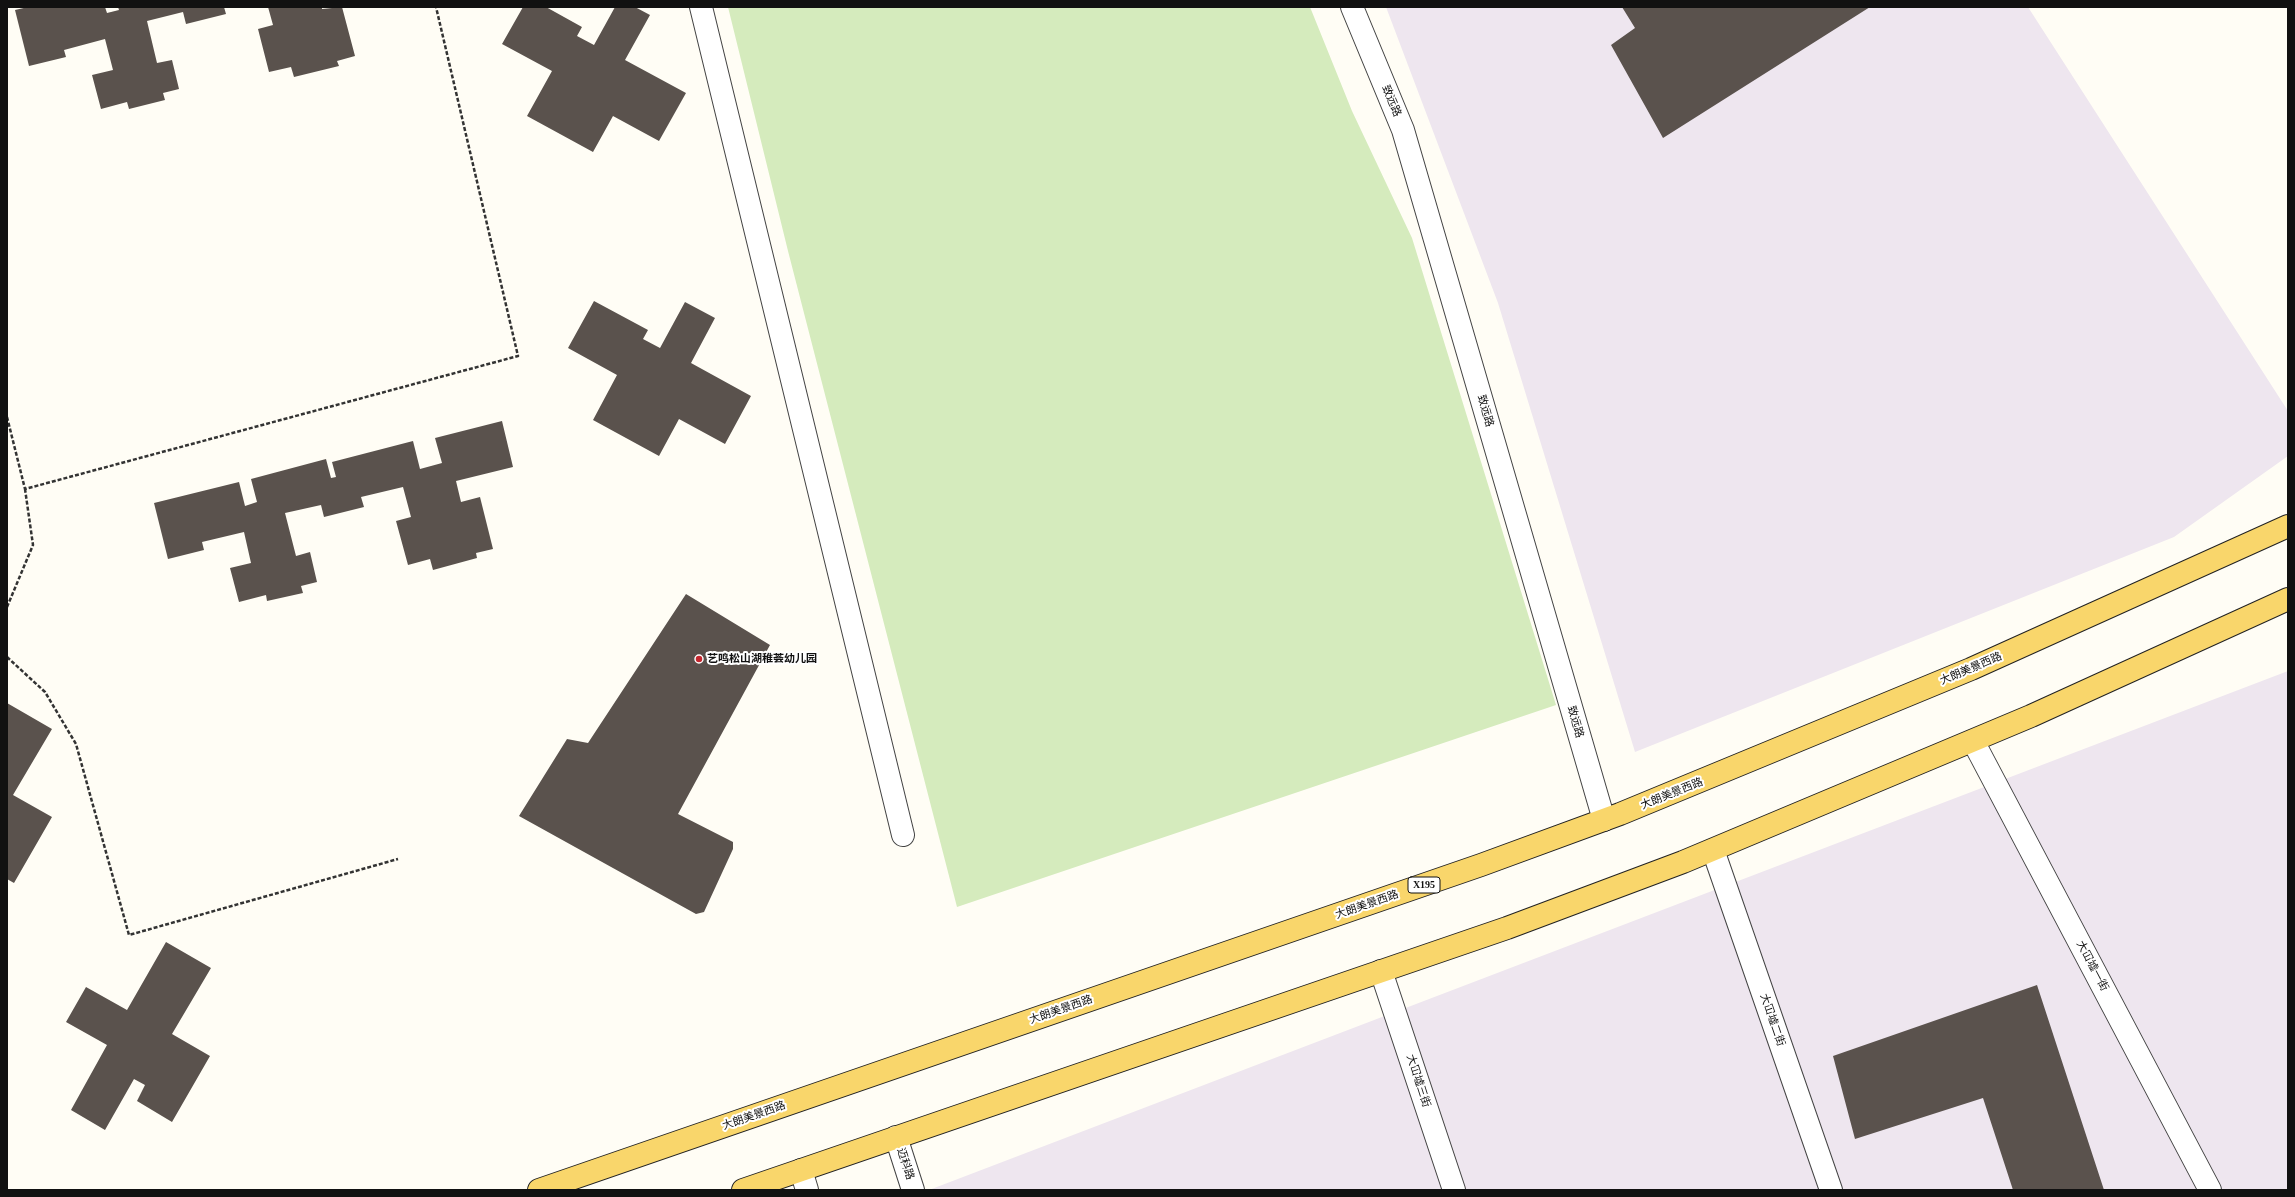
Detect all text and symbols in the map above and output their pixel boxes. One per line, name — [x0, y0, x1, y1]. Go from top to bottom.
street label: 致远路 — [1378, 83, 1404, 119]
street label: 致远路 — [1474, 393, 1496, 429]
street label: 大朗美景西路 — [1938, 650, 2004, 688]
place label: 艺鸣松山湖稚荟幼儿园 — [707, 652, 817, 666]
marker: 艺鸣松山湖稚荟幼儿园 — [694, 654, 704, 664]
street label: 致远路 — [1564, 704, 1586, 740]
street label: 大朗美景西路 — [1639, 776, 1705, 812]
road number: X195 — [1408, 877, 1440, 893]
street label: 大朗美景西路 — [1334, 888, 1400, 922]
street label: 大冚墟一街 — [2073, 939, 2111, 993]
street label: 大冚墟二街 — [1757, 992, 1787, 1048]
street label: 大朗美景西路 — [1028, 993, 1094, 1027]
street label: 大冚墟三街 — [1403, 1053, 1433, 1109]
street label: 大朗美景西路 — [721, 1099, 787, 1133]
street label: 迈科路 — [894, 1146, 916, 1182]

